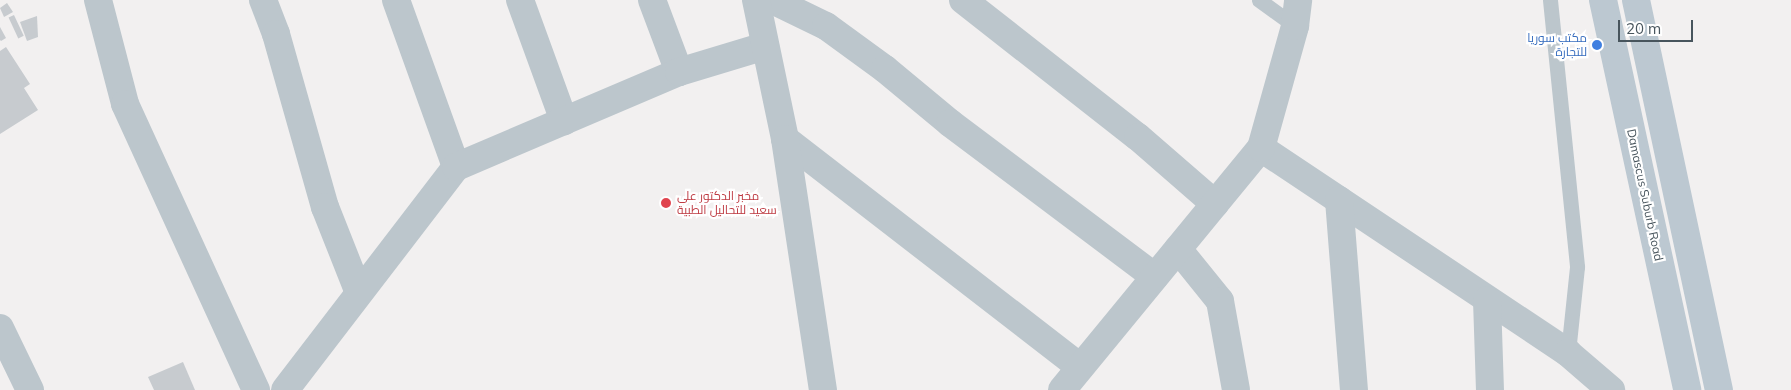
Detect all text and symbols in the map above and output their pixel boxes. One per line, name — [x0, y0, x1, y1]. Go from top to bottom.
scale bar — [1621, 10, 1696, 42]
text: 20 m — [1626, 19, 1661, 38]
place label: مكتب سوريا للتجارة — [1527, 31, 1587, 59]
marker: مكتب سوريا للتجارة — [1591, 39, 1603, 51]
street label: Damascus Suburb Road — [1624, 128, 1666, 262]
place label: مخبر الدكتور علي سعيد للتحاليل الطبية — [677, 189, 777, 217]
marker: مخبر الدكتور علي سعيد للتحاليل الطبية — [659, 196, 673, 210]

